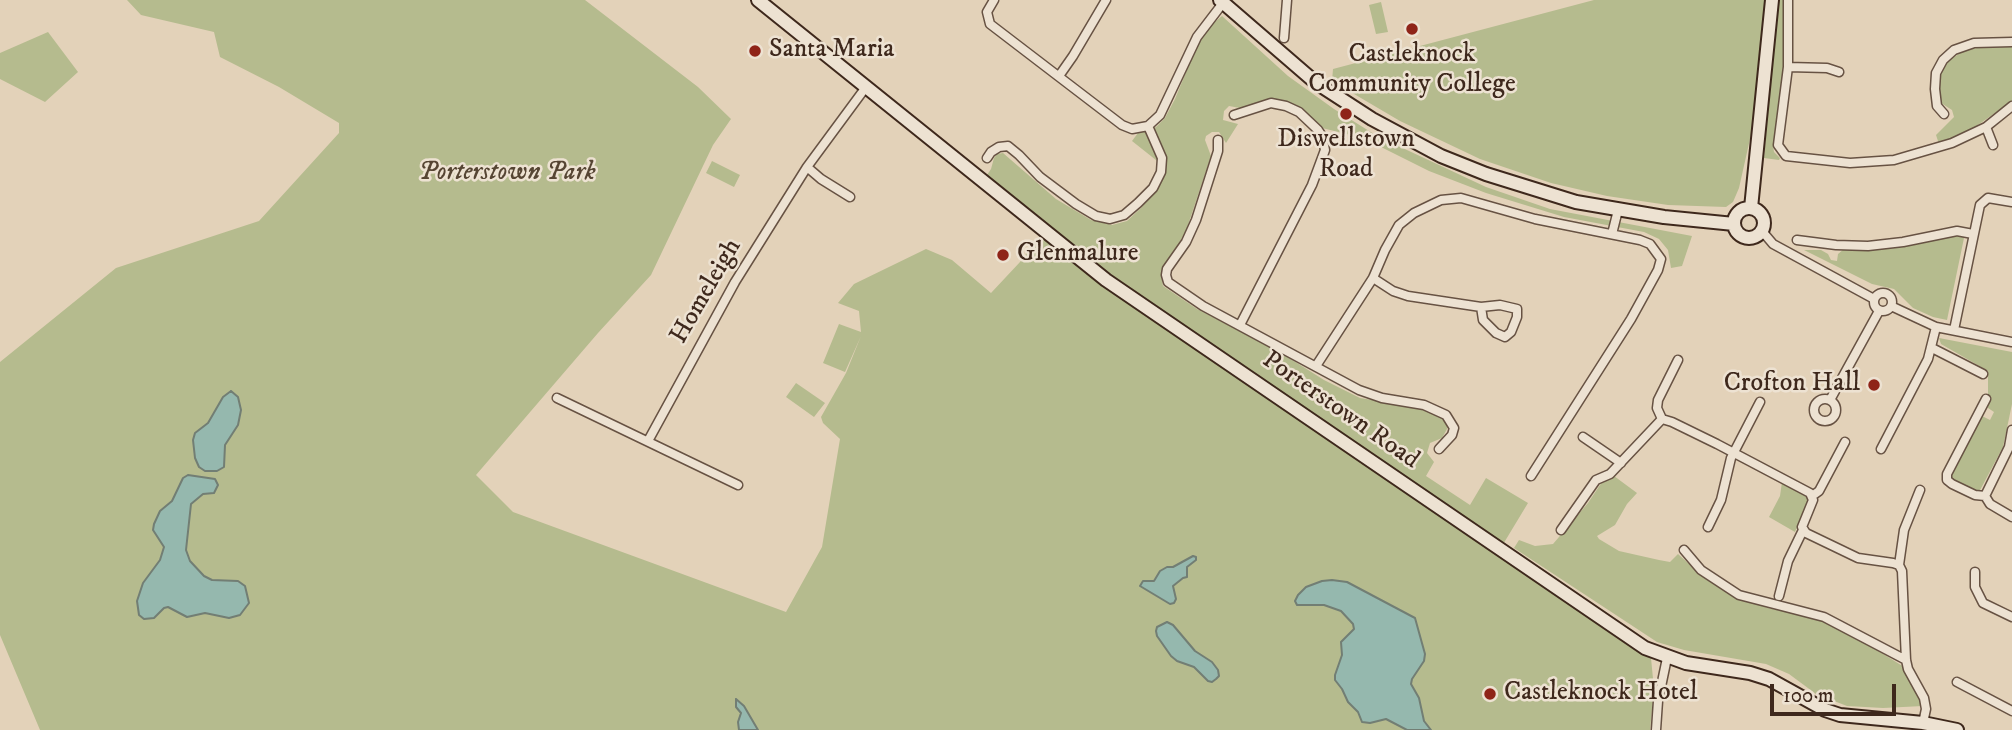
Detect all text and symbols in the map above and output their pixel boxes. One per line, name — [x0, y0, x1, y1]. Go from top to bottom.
marker: Castleknock Community College — [1404, 21, 1420, 37]
place label: Santa Maria — [769, 35, 894, 67]
place label: Castleknock Community College — [1308, 40, 1516, 102]
marker: Santa Maria — [747, 43, 763, 59]
marker: Diswellstown Road — [1338, 106, 1354, 122]
place label: Diswellstown Road — [1277, 125, 1415, 186]
park label: Porterstown Park — [418, 158, 596, 190]
street label: Homeleigh — [665, 234, 749, 350]
place label: Glenmalure — [1017, 239, 1139, 271]
marker: Glenmalure — [995, 247, 1011, 263]
street label: Porterstown Road — [1255, 345, 1425, 477]
place label: Crofton Hall — [1724, 369, 1860, 401]
marker: Crofton Hall — [1866, 377, 1882, 393]
scale bar — [1774, 670, 1900, 714]
place label: Castleknock Hotel — [1504, 678, 1697, 710]
text: 100 m — [1783, 683, 1834, 709]
marker: Castleknock Hotel — [1482, 686, 1498, 702]

